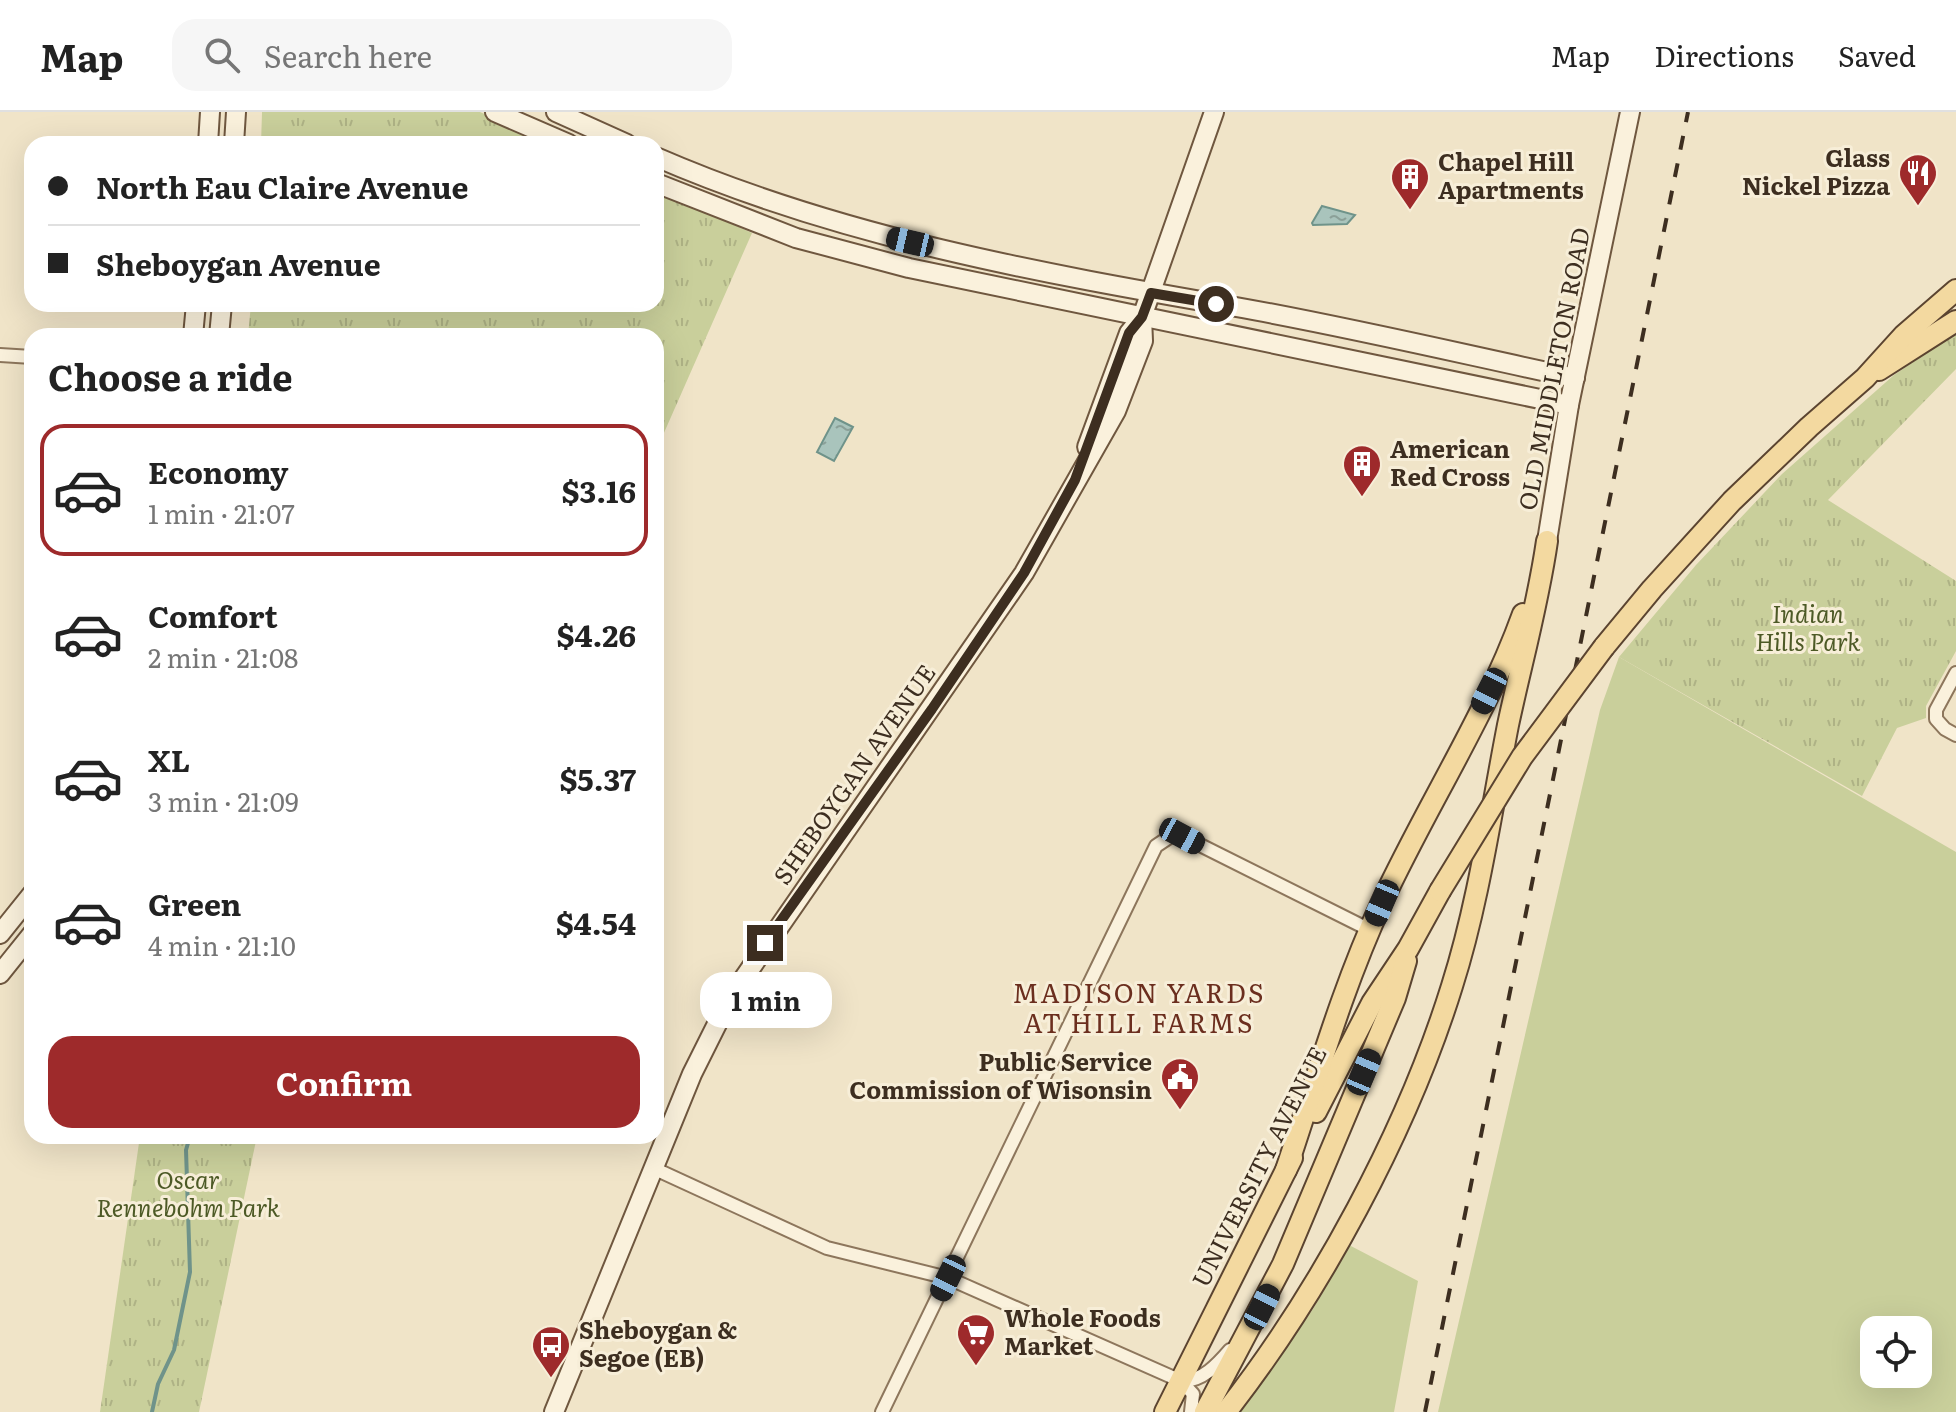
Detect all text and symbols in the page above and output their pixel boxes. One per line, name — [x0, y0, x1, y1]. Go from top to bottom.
search box — [172, 19, 732, 91]
text: Map — [40, 27, 124, 84]
icon: search — [200, 33, 244, 77]
text: Search here — [264, 33, 432, 77]
text: Map — [1551, 34, 1610, 76]
text: Directions — [1654, 34, 1794, 76]
text: Saved — [1838, 34, 1916, 76]
place label: Glass Nickel Pizza — [1742, 139, 1890, 202]
place label: Chapel Hill Apartments — [1438, 143, 1584, 206]
restaurant icon: Glass Nickel Pizza — [1897, 152, 1939, 207]
building icon: Chapel Hill Apartments — [1389, 156, 1431, 211]
text: North Eau Claire Avenue — [96, 164, 469, 208]
street label: OLD MIDDLETON ROAD — [1508, 224, 1597, 513]
car — [884, 225, 936, 259]
text: Sheboygan Avenue — [96, 241, 381, 285]
route start — [1198, 286, 1234, 322]
text: Choose a ride — [48, 349, 293, 402]
place label: American Red Cross — [1390, 430, 1510, 493]
building icon: American Red Cross — [1341, 443, 1383, 498]
text: Economy — [148, 449, 288, 493]
icon: car — [52, 454, 124, 526]
text: $3.16 — [562, 468, 636, 512]
text: 1 min · 21:07 — [148, 493, 295, 532]
text: Comfort — [148, 593, 278, 637]
park label: Indian Hills Park — [1756, 595, 1861, 658]
icon: car — [52, 598, 124, 670]
text: $4.26 — [557, 612, 636, 656]
text: 2 min · 21:08 — [148, 637, 298, 676]
street label: SHEBOYGAN AVENUE — [763, 656, 942, 891]
car — [1467, 664, 1511, 718]
text: XL — [148, 737, 190, 781]
icon: car — [52, 742, 124, 814]
text: $5.37 — [560, 756, 636, 800]
text: 3 min · 21:09 — [148, 781, 299, 820]
car — [1155, 814, 1209, 858]
car — [1362, 876, 1402, 930]
text: Green — [148, 881, 241, 925]
icon: car — [52, 886, 124, 958]
text: $4.54 — [556, 900, 636, 944]
text: 4 min · 21:10 — [148, 925, 296, 964]
route end — [747, 925, 783, 961]
callout: 1 min — [699, 971, 831, 1027]
district label: MADISON YARDS AT HILL FARMS — [1012, 972, 1266, 1041]
text: 1 min — [731, 980, 801, 1019]
button: Confirm — [48, 1036, 640, 1128]
street label: UNIVERSITY AVENUE — [1182, 1039, 1334, 1292]
place label: Public Service Commission of Wisonsin — [849, 1043, 1152, 1106]
car — [1344, 1045, 1384, 1099]
public building icon: Public Service Commission of Wisonsin — [1159, 1056, 1201, 1111]
park label: Oscar Rennebohm Park — [96, 1161, 281, 1224]
car — [927, 1251, 969, 1305]
car — [1240, 1280, 1284, 1334]
place label: Whole Foods Market — [1004, 1299, 1161, 1362]
place label: Sheboygan & Segoe (EB) — [579, 1311, 737, 1374]
supermarket icon: Whole Foods Market — [955, 1312, 997, 1367]
map controls — [1860, 1316, 1932, 1388]
button: locate — [1860, 1316, 1932, 1388]
bus stop icon: Sheboygan & Segoe (EB) — [530, 1324, 572, 1379]

